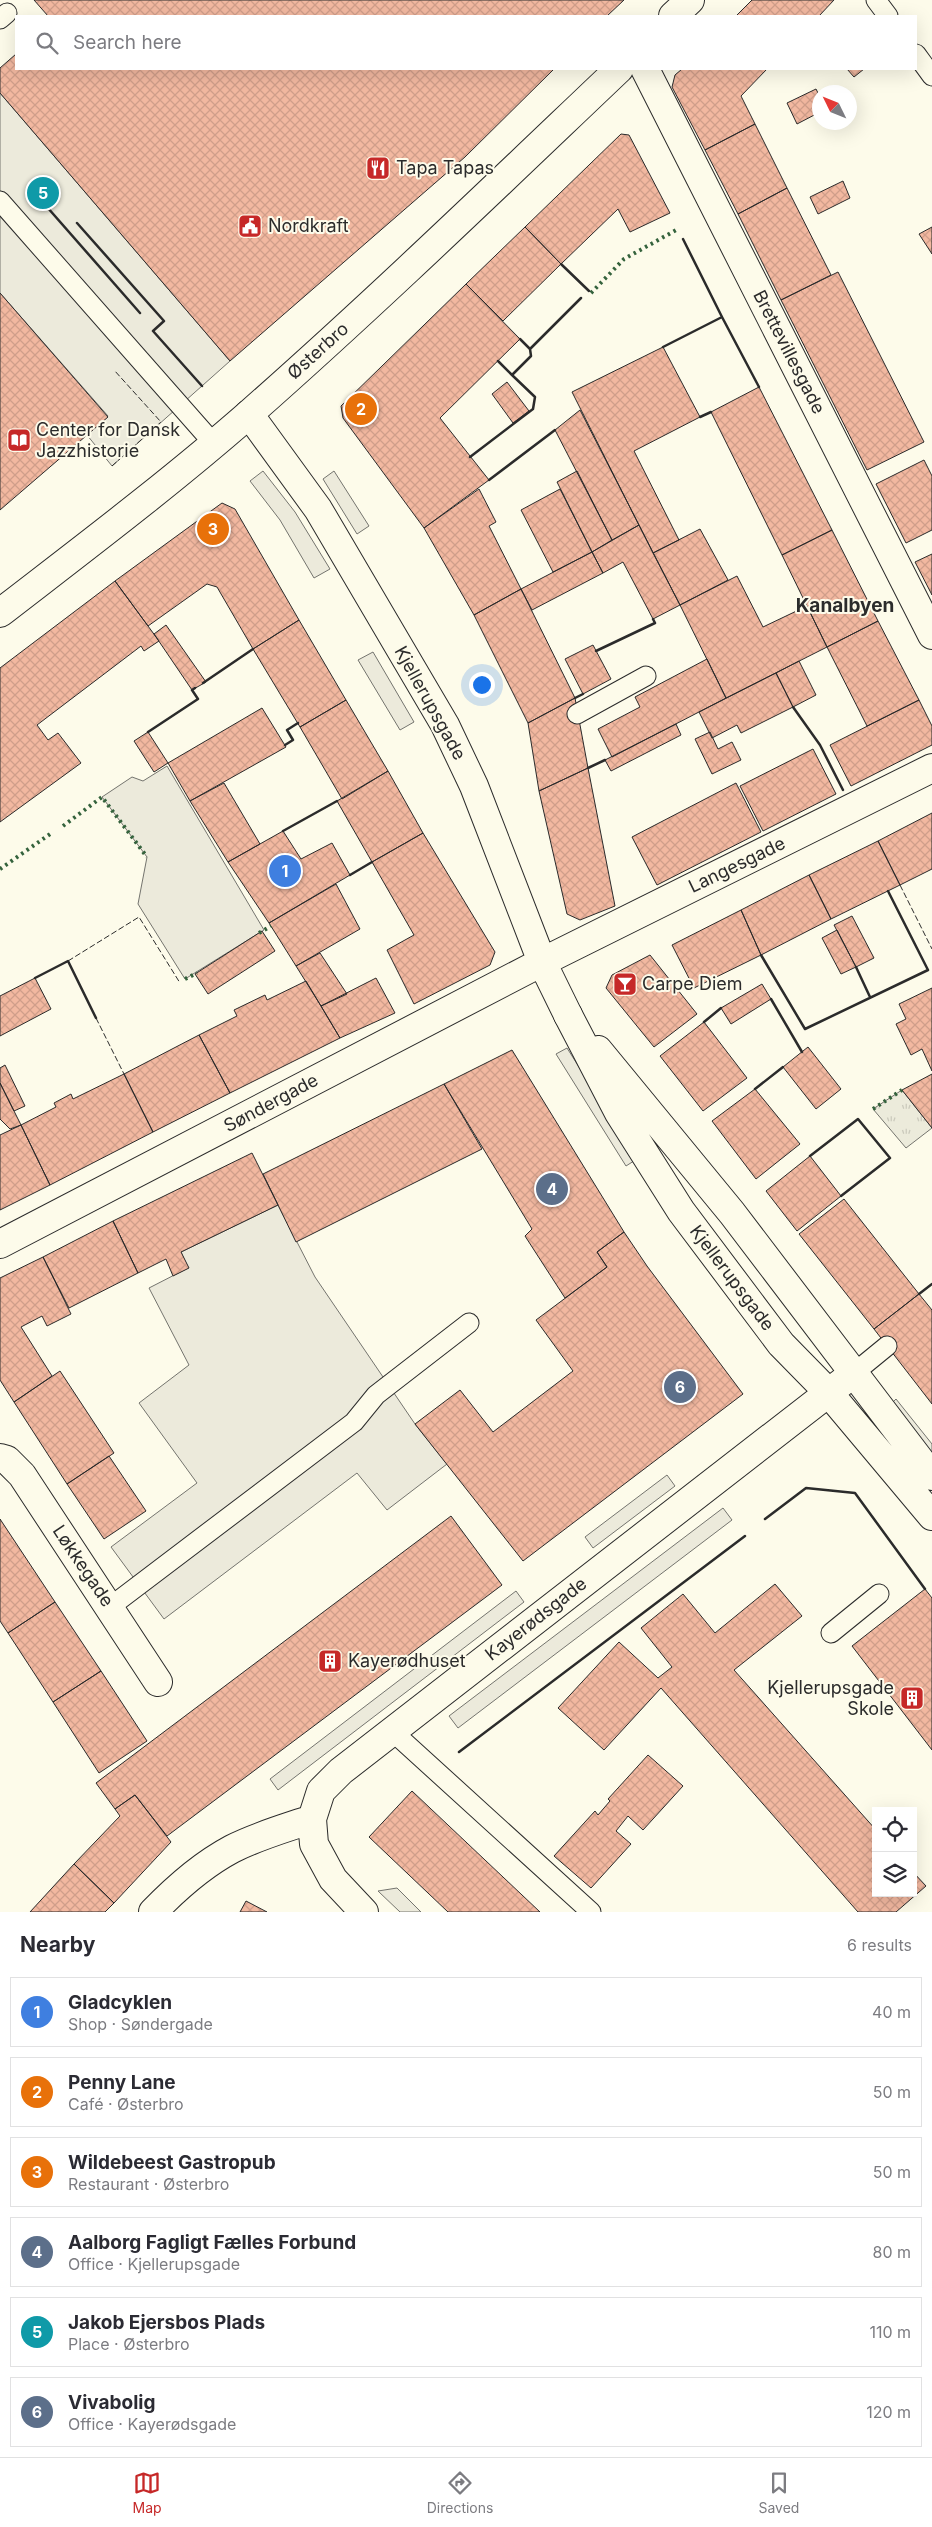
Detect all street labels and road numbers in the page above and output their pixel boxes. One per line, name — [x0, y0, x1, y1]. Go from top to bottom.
street label: Brettevillesgade — [749, 286, 830, 417]
street label: Østerbro — [283, 318, 352, 383]
street label: Kjellerupsgade — [391, 642, 470, 763]
street label: Langesgade — [685, 832, 788, 897]
street label: Søndergade — [220, 1069, 321, 1136]
street label: Kjellerupsgade — [686, 1221, 779, 1335]
street label: Løkkegade — [49, 1521, 118, 1610]
street label: Kayerødsgade — [481, 1573, 590, 1665]

